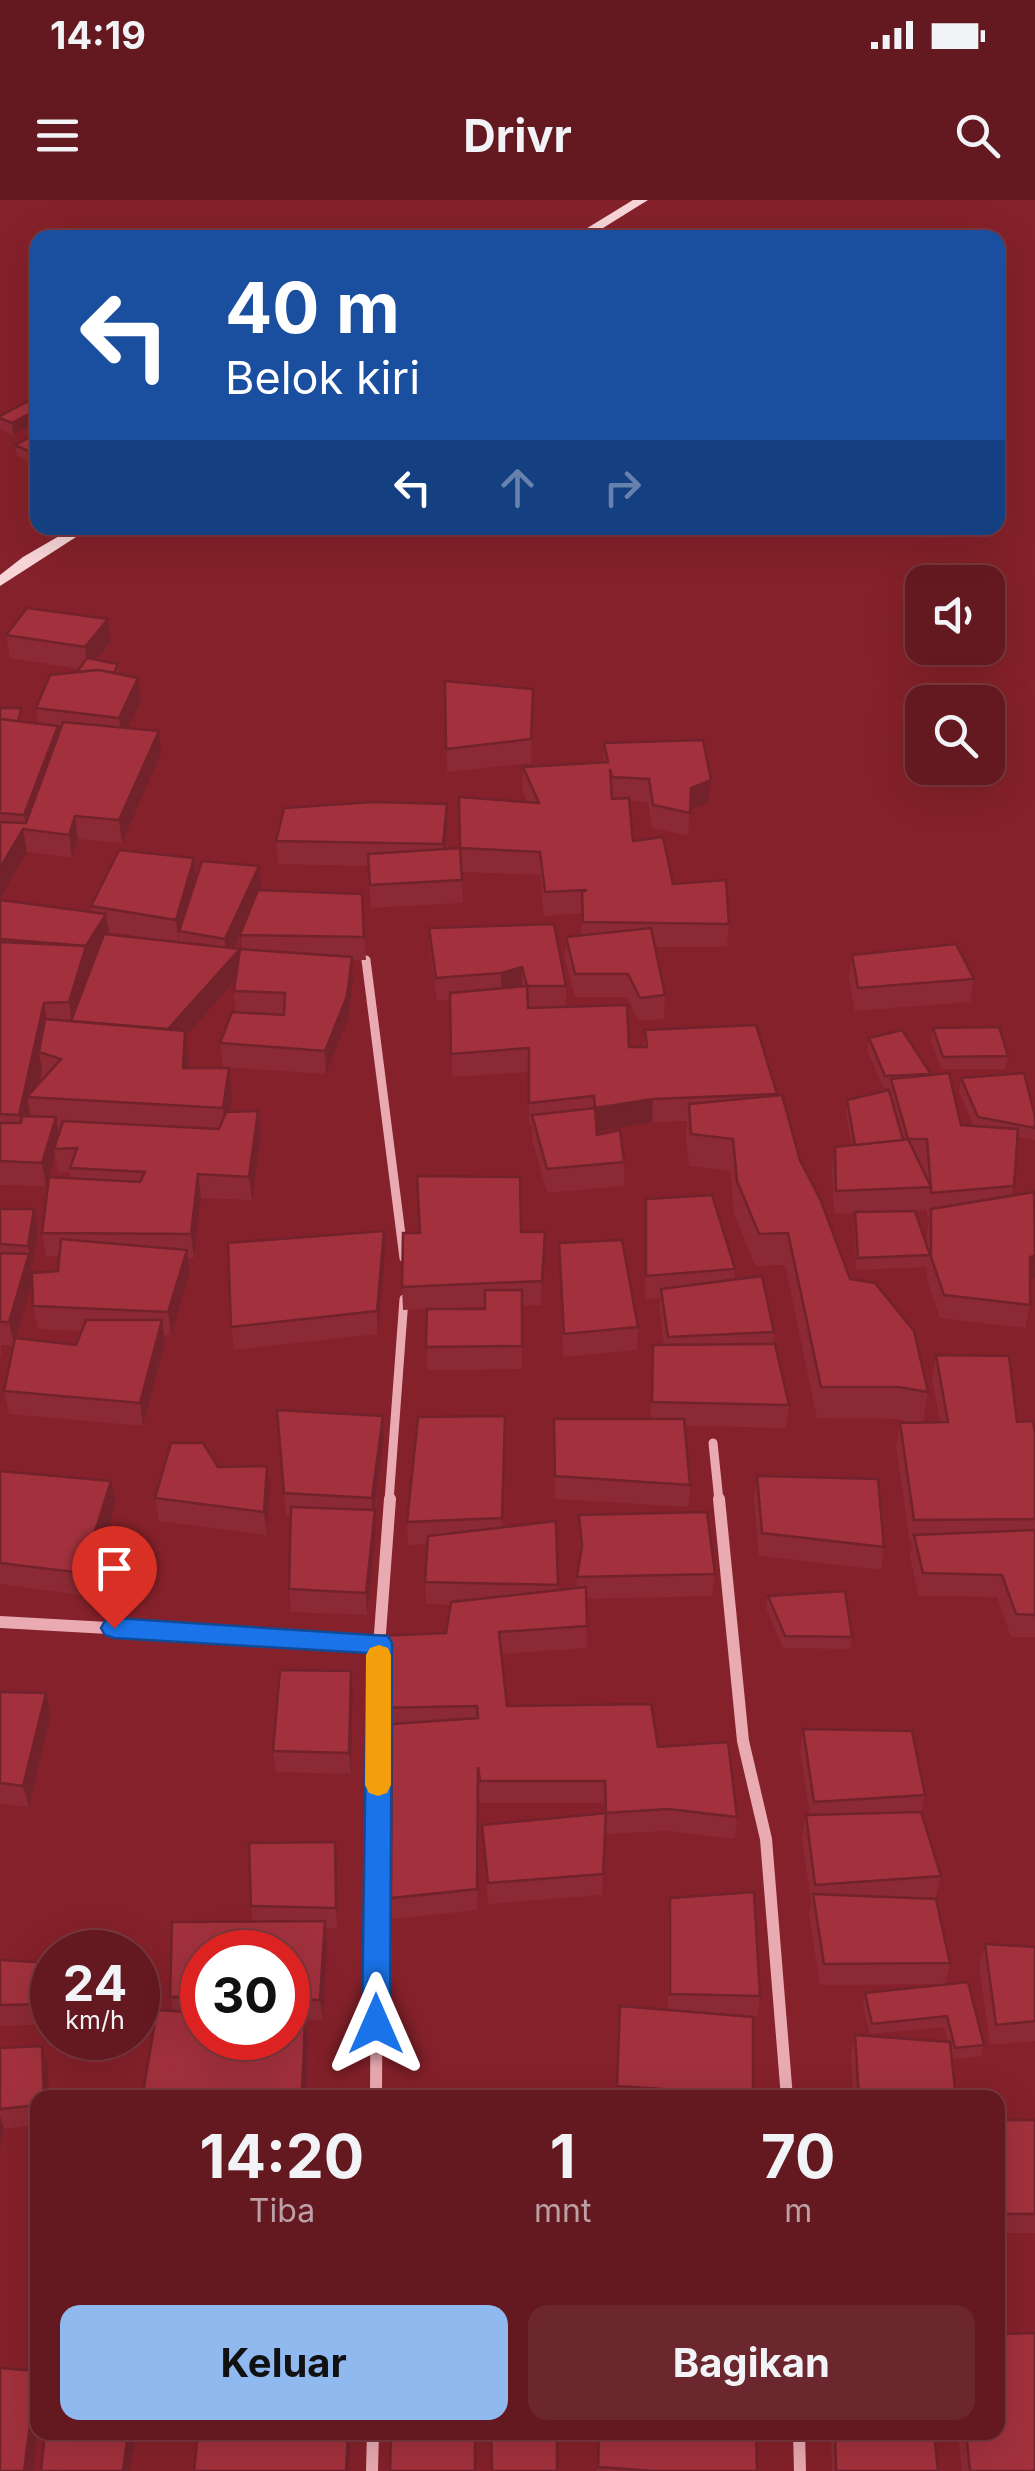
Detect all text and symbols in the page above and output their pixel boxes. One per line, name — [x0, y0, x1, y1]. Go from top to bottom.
text: 14:19 — [50, 12, 146, 58]
icon: menu — [30, 108, 85, 163]
text: Drivr — [463, 108, 572, 163]
icon: search — [950, 108, 1005, 163]
text: 40 m — [225, 265, 400, 350]
icon: left — [60, 270, 190, 400]
text: Belok kiri — [225, 350, 420, 405]
icon: left — [385, 460, 440, 515]
icon: ahead — [490, 460, 545, 515]
icon: right — [595, 460, 650, 515]
map controls — [905, 565, 1005, 785]
button: sound — [905, 565, 1005, 665]
button: search — [905, 685, 1005, 785]
pin — [72, 1526, 157, 1629]
icon: arrive — [87, 1541, 142, 1596]
speed limit sign: 30 — [180, 1930, 310, 2060]
text: 24 — [63, 1953, 127, 2013]
position arrow — [324, 1972, 428, 2076]
text: km/h — [65, 2005, 125, 2035]
text: 14:20 — [200, 2120, 364, 2192]
text: 1 — [550, 2120, 576, 2192]
text: 70 — [761, 2120, 835, 2192]
text: Tiba — [249, 2191, 315, 2230]
text: mnt — [534, 2191, 591, 2230]
text: m — [784, 2191, 812, 2230]
button: Keluar — [60, 2305, 508, 2420]
button: Bagikan — [528, 2305, 975, 2420]

